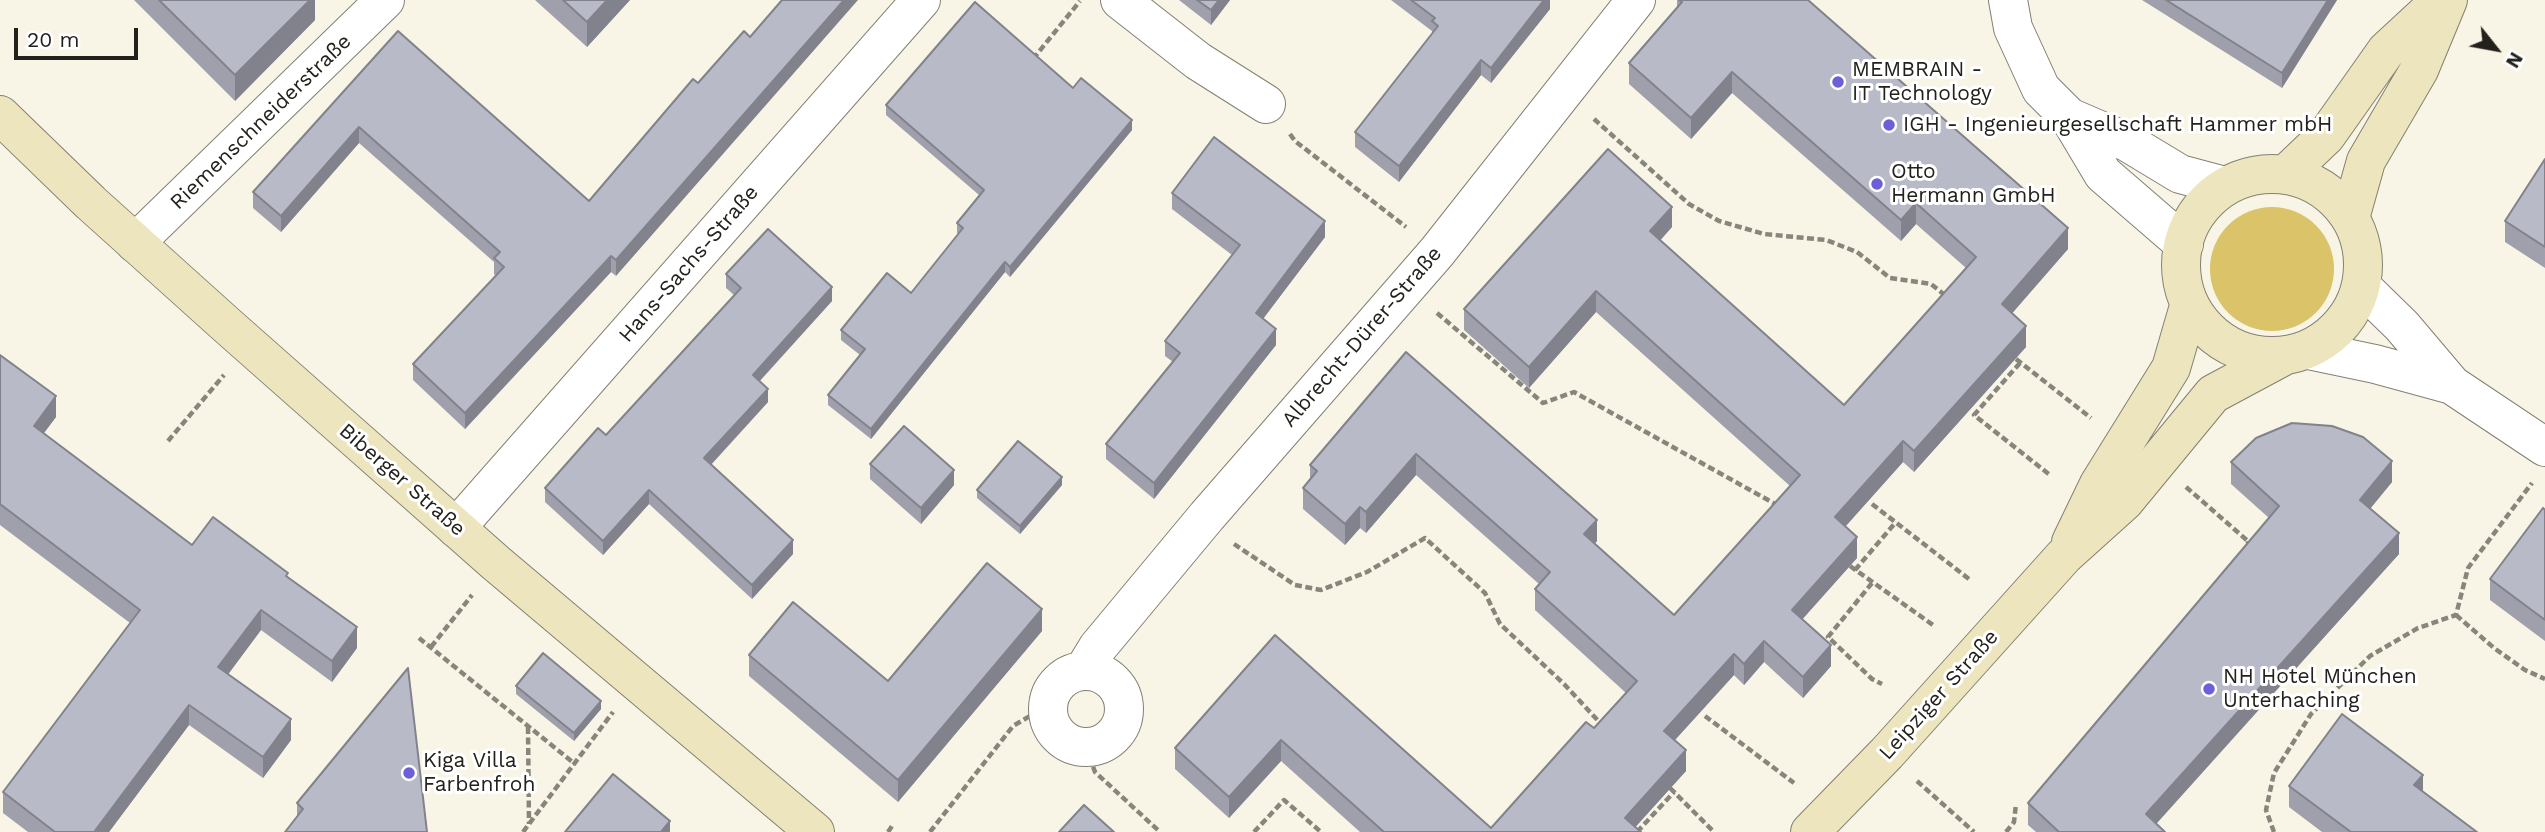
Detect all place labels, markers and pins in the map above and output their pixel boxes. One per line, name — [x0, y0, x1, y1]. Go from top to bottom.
place label: MEMBRAIN - IT Technology — [1852, 57, 1992, 107]
marker: MEMBRAIN - IT Technology — [1830, 74, 1846, 90]
place label: IGH - Ingenieurgesellschaft Hammer mbH — [1903, 112, 2333, 138]
marker: IGH - Ingenieurgesellschaft Hammer mbH — [1881, 117, 1897, 133]
place label: Otto Hermann GmbH — [1891, 159, 2056, 209]
marker: Otto Hermann GmbH — [1869, 176, 1885, 192]
place label: NH Hotel München Unterhaching — [2223, 664, 2417, 714]
marker: NH Hotel München Unterhaching — [2201, 681, 2217, 697]
place label: Kiga Villa Farbenfroh — [423, 748, 535, 798]
marker: Kiga Villa Farbenfroh — [401, 765, 417, 781]

